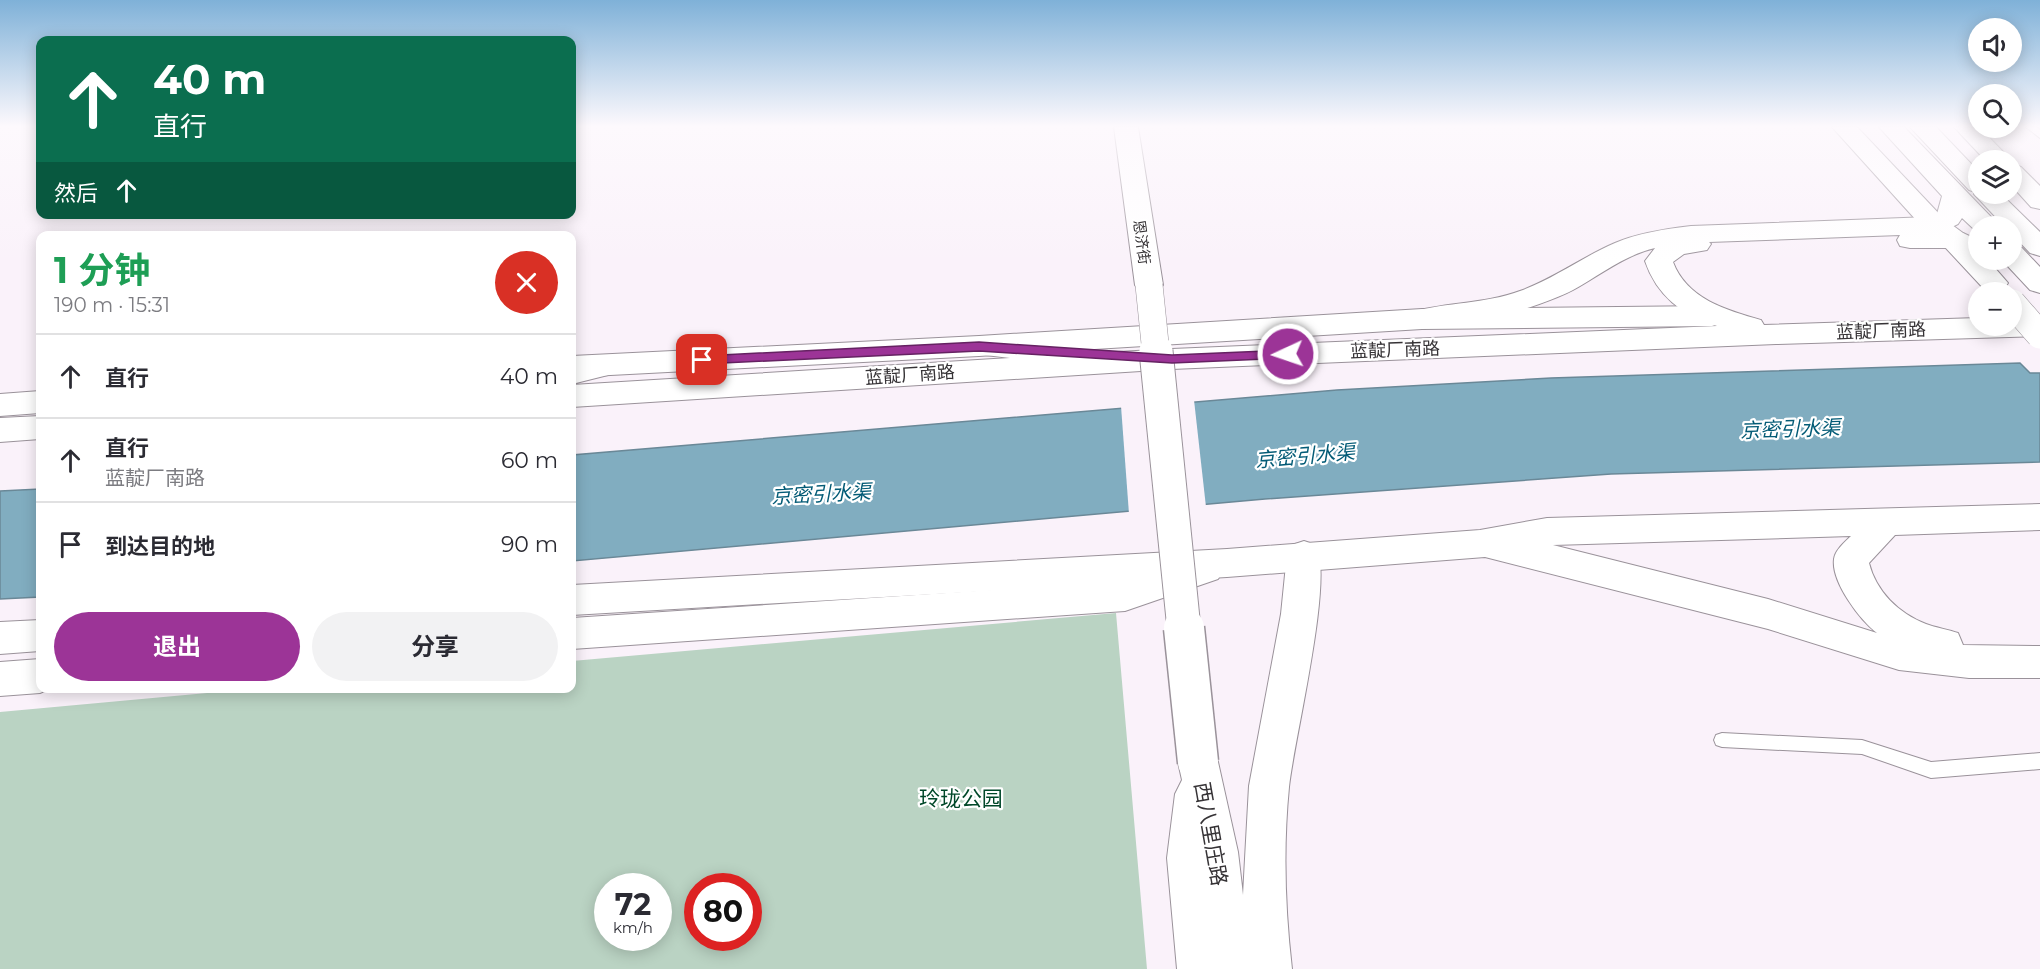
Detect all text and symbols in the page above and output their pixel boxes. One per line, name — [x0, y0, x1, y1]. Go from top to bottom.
map controls — [1968, 18, 2022, 336]
button: sound — [1968, 18, 2022, 72]
text: 40 m — [153, 53, 266, 105]
icon: ahead — [54, 60, 132, 138]
button: search — [1968, 84, 2022, 138]
text: 直行 — [153, 110, 207, 143]
button: layers — [1968, 150, 2022, 204]
icon: ahead — [110, 174, 143, 207]
text: 然后 — [54, 180, 98, 207]
button: + — [1968, 216, 2022, 270]
street label: 恩济街 — [1129, 218, 1155, 266]
text: 1 分钟 — [54, 248, 150, 292]
button: close — [495, 251, 558, 314]
button: − — [1968, 282, 2022, 336]
text: 190 m · 15:31 — [54, 293, 170, 317]
street label: 蓝靛厂南路 — [1836, 318, 1926, 344]
position arrow — [1256, 322, 1320, 386]
pin — [676, 334, 727, 385]
street label: 蓝靛厂南路 — [1350, 337, 1440, 363]
icon: arrive — [685, 343, 718, 376]
icon: ahead — [54, 360, 87, 393]
street label: 蓝靛厂南路 — [864, 361, 956, 389]
text: 40 m — [500, 363, 558, 390]
text: 直行 — [105, 365, 149, 392]
water label: 京密引水渠 — [1740, 415, 1843, 443]
text: 直行 — [105, 435, 149, 462]
water label: 京密引水渠 — [1254, 439, 1359, 472]
icon: ahead — [54, 444, 87, 477]
text: 60 m — [501, 447, 558, 474]
text: 蓝靛厂南路 — [105, 466, 205, 490]
water label: 京密引水渠 — [770, 479, 875, 509]
icon: arrive — [54, 528, 87, 561]
text: 90 m — [501, 531, 558, 558]
text: 到达目的地 — [105, 533, 215, 560]
button: 退出 — [54, 612, 300, 681]
button: 分享 — [312, 612, 558, 681]
street label: 西八里庄路 — [1190, 780, 1232, 888]
park label: 玲珑公园 — [919, 786, 1003, 811]
speed limit sign: 80 — [684, 873, 762, 951]
text: 72 — [615, 886, 651, 923]
text: km/h — [613, 918, 653, 937]

